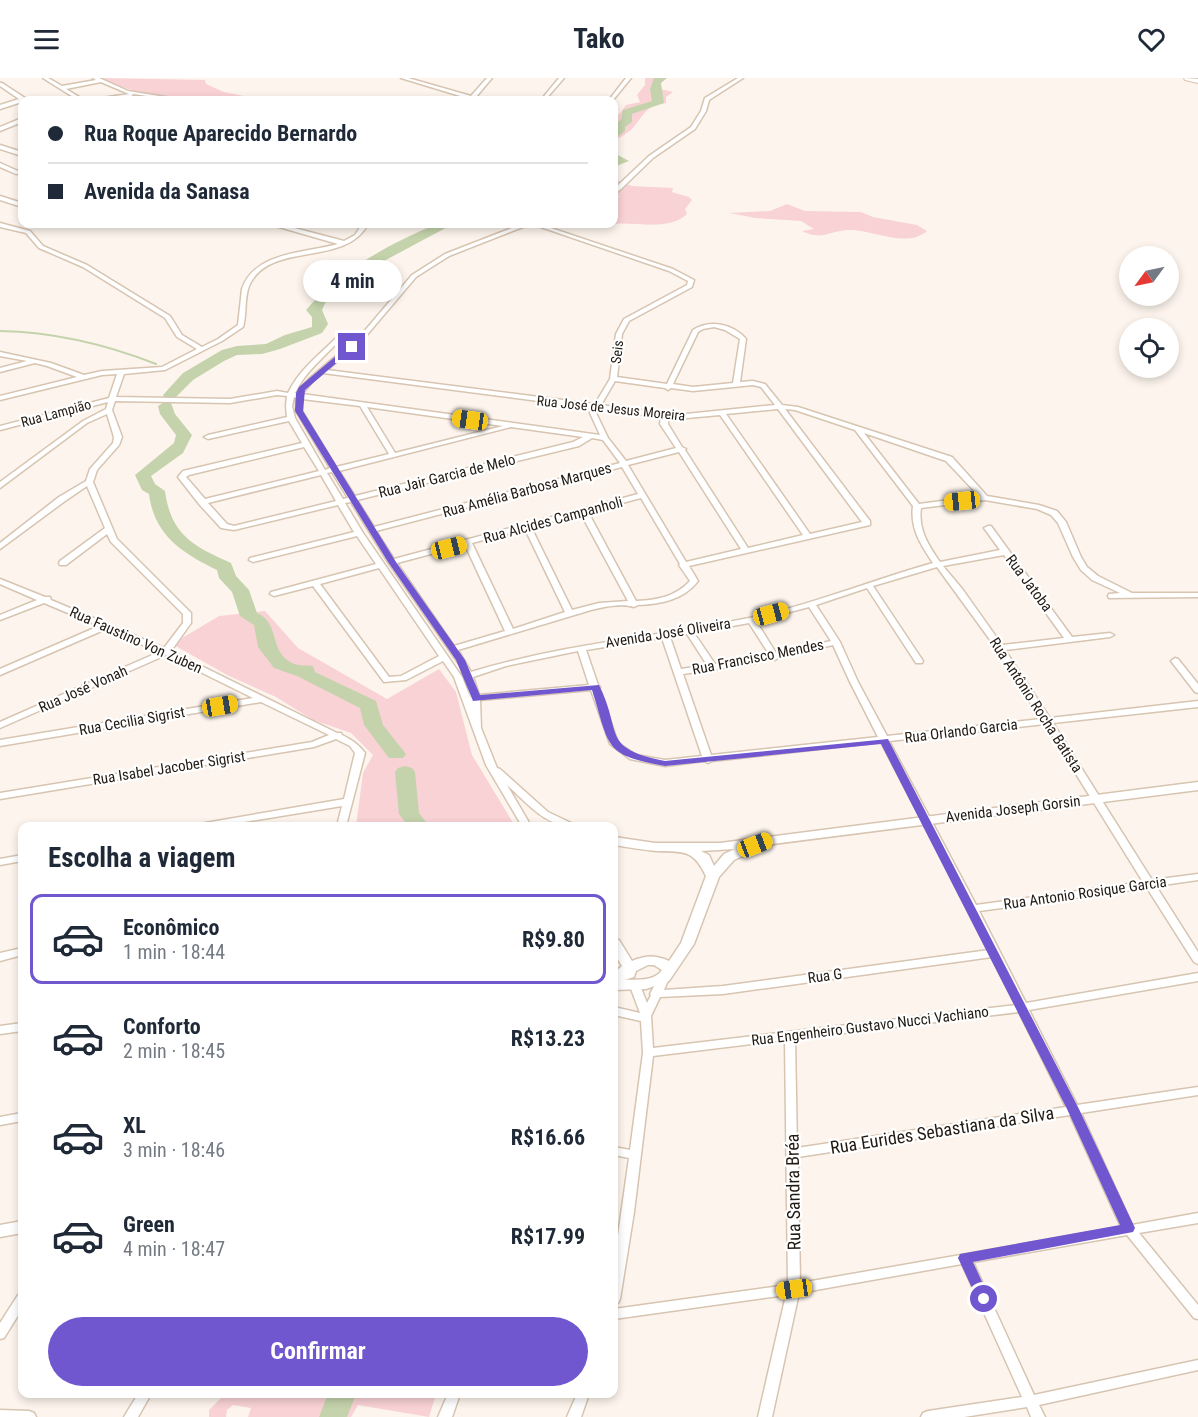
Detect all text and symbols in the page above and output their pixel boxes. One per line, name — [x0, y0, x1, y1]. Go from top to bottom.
icon: menu — [30, 23, 63, 56]
text: Tako — [573, 23, 625, 55]
icon: heart — [1135, 23, 1168, 56]
text: Rua Roque Aparecido Bernardo — [84, 121, 357, 146]
text: Avenida da Sanasa — [84, 179, 250, 204]
north arrow — [1119, 246, 1179, 306]
map controls — [1119, 246, 1179, 378]
callout: 4 min — [302, 260, 401, 302]
text: 4 min — [330, 269, 375, 293]
button: locate — [1119, 318, 1179, 378]
route end — [338, 333, 365, 360]
street label: Seis — [608, 339, 626, 365]
street label: Rua José de Jesus Moreira — [536, 392, 686, 424]
street label: Rua Lampião — [19, 396, 93, 430]
car — [451, 409, 489, 431]
street label: Rua Jair Garcia de Melo — [377, 450, 517, 502]
street label: Rua Amélia Barbosa Marques — [441, 459, 614, 521]
car — [943, 490, 981, 512]
street label: Rua Alcides Campanholi — [481, 493, 625, 547]
car — [429, 535, 469, 561]
street label: Rua Jatoba — [1002, 551, 1056, 615]
car — [751, 601, 791, 627]
street label: Rua Faustino Von Zuben — [67, 603, 205, 677]
street label: Avenida José Oliveira — [604, 614, 732, 652]
street label: Rua Antônio Rocha Batista — [986, 634, 1086, 776]
street label: Rua Francisco Mendes — [691, 635, 825, 679]
street label: Rua José Vonah — [36, 661, 130, 717]
car — [201, 694, 239, 718]
street label: Rua Cecilia Sigrist — [78, 703, 186, 739]
street label: Rua Orlando Garcia — [903, 715, 1019, 747]
street label: Rua Isabel Jacober Sigrist — [91, 747, 247, 789]
street label: Avenida Joseph Gorsin — [945, 792, 1081, 826]
car — [735, 830, 775, 860]
text: Escolha a viagem — [48, 842, 236, 874]
street label: Rua Antonio Rosique Garcia — [1002, 873, 1168, 913]
icon: car — [51, 912, 105, 966]
text: Econômico — [123, 915, 219, 940]
text: R$9.80 — [522, 927, 585, 952]
text: 1 min · 18:44 — [123, 940, 225, 964]
street label: Rua G — [807, 965, 843, 987]
street label: Rua Engenheiro Gustavo Nucci Vachiano — [750, 1002, 990, 1050]
icon: car — [51, 1011, 105, 1065]
text: Conforto — [123, 1014, 201, 1039]
text: R$13.23 — [511, 1026, 585, 1051]
text: 2 min · 18:45 — [123, 1039, 225, 1063]
street label: Rua Eurides Sebastiana da Silva — [829, 1102, 1055, 1158]
icon: car — [51, 1110, 105, 1164]
text: XL — [123, 1113, 146, 1138]
text: R$16.66 — [511, 1125, 585, 1150]
street label: Rua Sandra Bréa — [781, 1133, 805, 1251]
text: 3 min · 18:46 — [123, 1138, 225, 1162]
icon: car — [51, 1209, 105, 1263]
text: Green — [123, 1212, 175, 1237]
text: R$17.99 — [511, 1224, 585, 1249]
text: 4 min · 18:47 — [123, 1237, 225, 1261]
car — [775, 1278, 813, 1300]
route start — [970, 1285, 997, 1312]
button: Confirmar — [48, 1317, 588, 1386]

